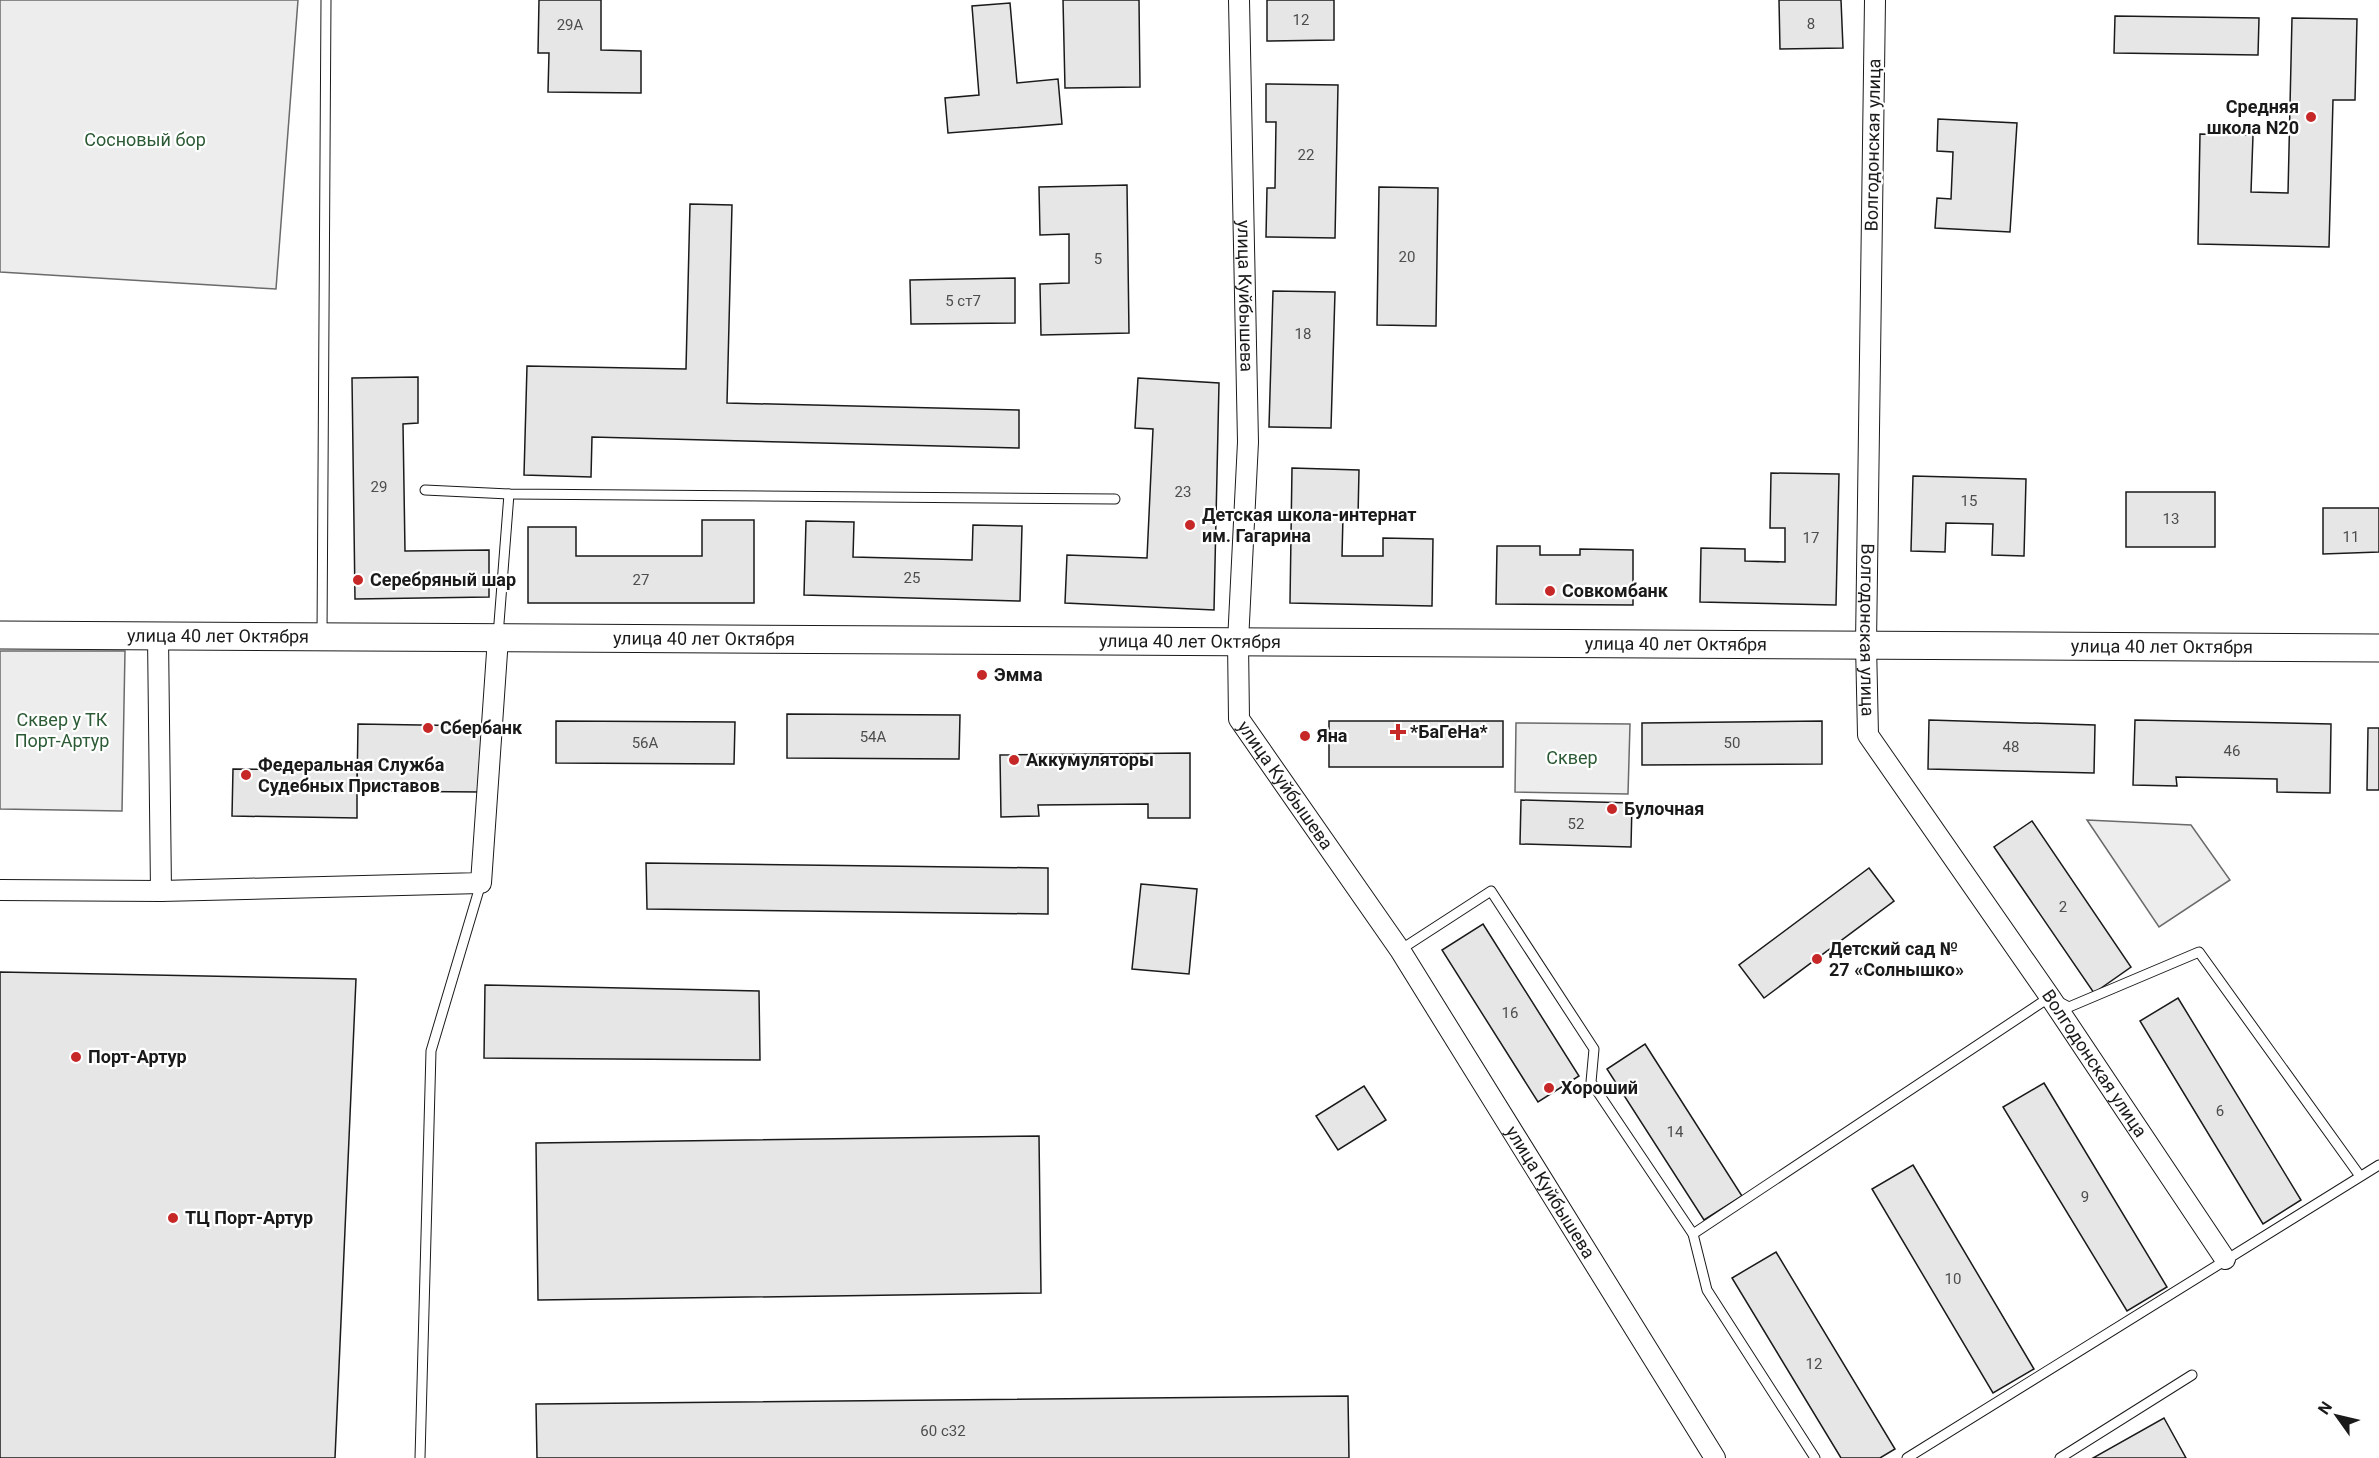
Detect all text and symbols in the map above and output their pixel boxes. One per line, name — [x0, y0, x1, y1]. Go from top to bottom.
house number: 12 — [1293, 11, 1309, 29]
house number: 8 — [1807, 15, 1815, 33]
house number: 29А — [557, 16, 584, 34]
street label: Волгодонская улица — [1860, 58, 1885, 232]
place label: Средняя школа N20 — [2207, 96, 2299, 138]
marker: Средняя школа N20 — [2304, 110, 2318, 124]
park label: Сосновый бор — [84, 129, 206, 150]
house number: 22 — [1298, 146, 1314, 164]
street label: улица Куйбышева — [1233, 220, 1258, 372]
house number: 20 — [1399, 248, 1415, 266]
house number: 5 — [1094, 250, 1102, 268]
house number: 5 ст7 — [945, 292, 981, 310]
house number: 18 — [1295, 325, 1311, 343]
house number: 29 — [371, 478, 387, 496]
house number: 23 — [1175, 483, 1191, 501]
house number: 15 — [1961, 492, 1977, 510]
place label: Детская школа-интернат им. Гагарина — [1202, 504, 1417, 546]
house number: 13 — [2163, 510, 2179, 528]
marker: Детская школа-интернат им. Гагарина — [1183, 518, 1197, 532]
house number: 11 — [2343, 528, 2359, 546]
house number: 17 — [1803, 529, 1819, 547]
street label: Волгодонская улица — [1856, 543, 1879, 717]
place label: Серебряный шар — [370, 569, 516, 590]
house number: 25 — [904, 569, 920, 587]
house number: 27 — [633, 571, 649, 589]
marker: Серебряный шар — [351, 573, 365, 587]
place label: Совкомбанк — [1562, 580, 1669, 601]
marker: Совкомбанк — [1543, 584, 1557, 598]
street label: улица 40 лет Октября — [127, 625, 309, 647]
street label: улица 40 лет Октября — [613, 627, 795, 649]
street label: улица 40 лет Октября — [1099, 630, 1281, 652]
street label: улица 40 лет Октября — [1585, 633, 1767, 655]
street label: улица 40 лет Октября — [2071, 635, 2253, 657]
place label: Эмма — [994, 664, 1043, 685]
marker: Эмма — [975, 668, 989, 682]
park label: Сквер у ТК Порт-Артур — [15, 709, 109, 751]
street label: улица Куйбышева — [1233, 716, 1338, 853]
place label: Сбербанк — [440, 717, 523, 738]
marker: Сбербанк — [421, 721, 435, 735]
place label: *БаГеНа* — [1410, 721, 1489, 742]
place label: Яна — [1316, 725, 1348, 746]
marker: *БаГеНа* — [1391, 725, 1405, 739]
house number: 54А — [860, 728, 887, 746]
marker: Яна — [1298, 729, 1312, 743]
house number: 56А — [632, 734, 659, 752]
house number: 50 — [1724, 734, 1740, 752]
house number: 48 — [2003, 738, 2019, 756]
house number: 46 — [2224, 742, 2240, 760]
park label: Сквер — [1546, 747, 1598, 768]
place label: Аккумуляторы — [1026, 749, 1154, 770]
marker: Аккумуляторы — [1007, 753, 1021, 767]
place label: Федеральная Служба Судебных Приставов — [258, 754, 445, 796]
marker: Федеральная Служба Судебных Приставов — [239, 768, 253, 782]
place label: Булочная — [1624, 798, 1704, 819]
marker: Булочная — [1605, 802, 1619, 816]
house number: 52 — [1568, 815, 1584, 833]
house number: 2 — [2059, 898, 2067, 916]
place label: Детский сад № 27 «Солнышко» — [1829, 938, 1964, 980]
marker: Детский сад № 27 «Солнышко» — [1810, 952, 1824, 966]
street label: Волгодонская улица — [2038, 985, 2152, 1141]
house number: 16 — [1502, 1004, 1518, 1022]
place label: Порт-Артур — [88, 1046, 187, 1067]
marker: Порт-Артур — [69, 1050, 83, 1064]
place label: Хороший — [1561, 1077, 1638, 1098]
marker: Хороший — [1542, 1081, 1556, 1095]
house number: 6 — [2216, 1102, 2224, 1120]
street label: улица Куйбышева — [1502, 1122, 1600, 1262]
house number: 14 — [1667, 1123, 1684, 1141]
house number: 9 — [2081, 1188, 2089, 1206]
place label: ТЦ Порт-Артур — [185, 1207, 313, 1228]
marker: ТЦ Порт-Артур — [166, 1211, 180, 1225]
house number: 10 — [1945, 1270, 1961, 1288]
house number: 12 — [1806, 1355, 1822, 1373]
north arrow — [2307, 1386, 2367, 1446]
text: N — [2314, 1398, 2336, 1418]
house number: 60 с32 — [920, 1422, 966, 1440]

